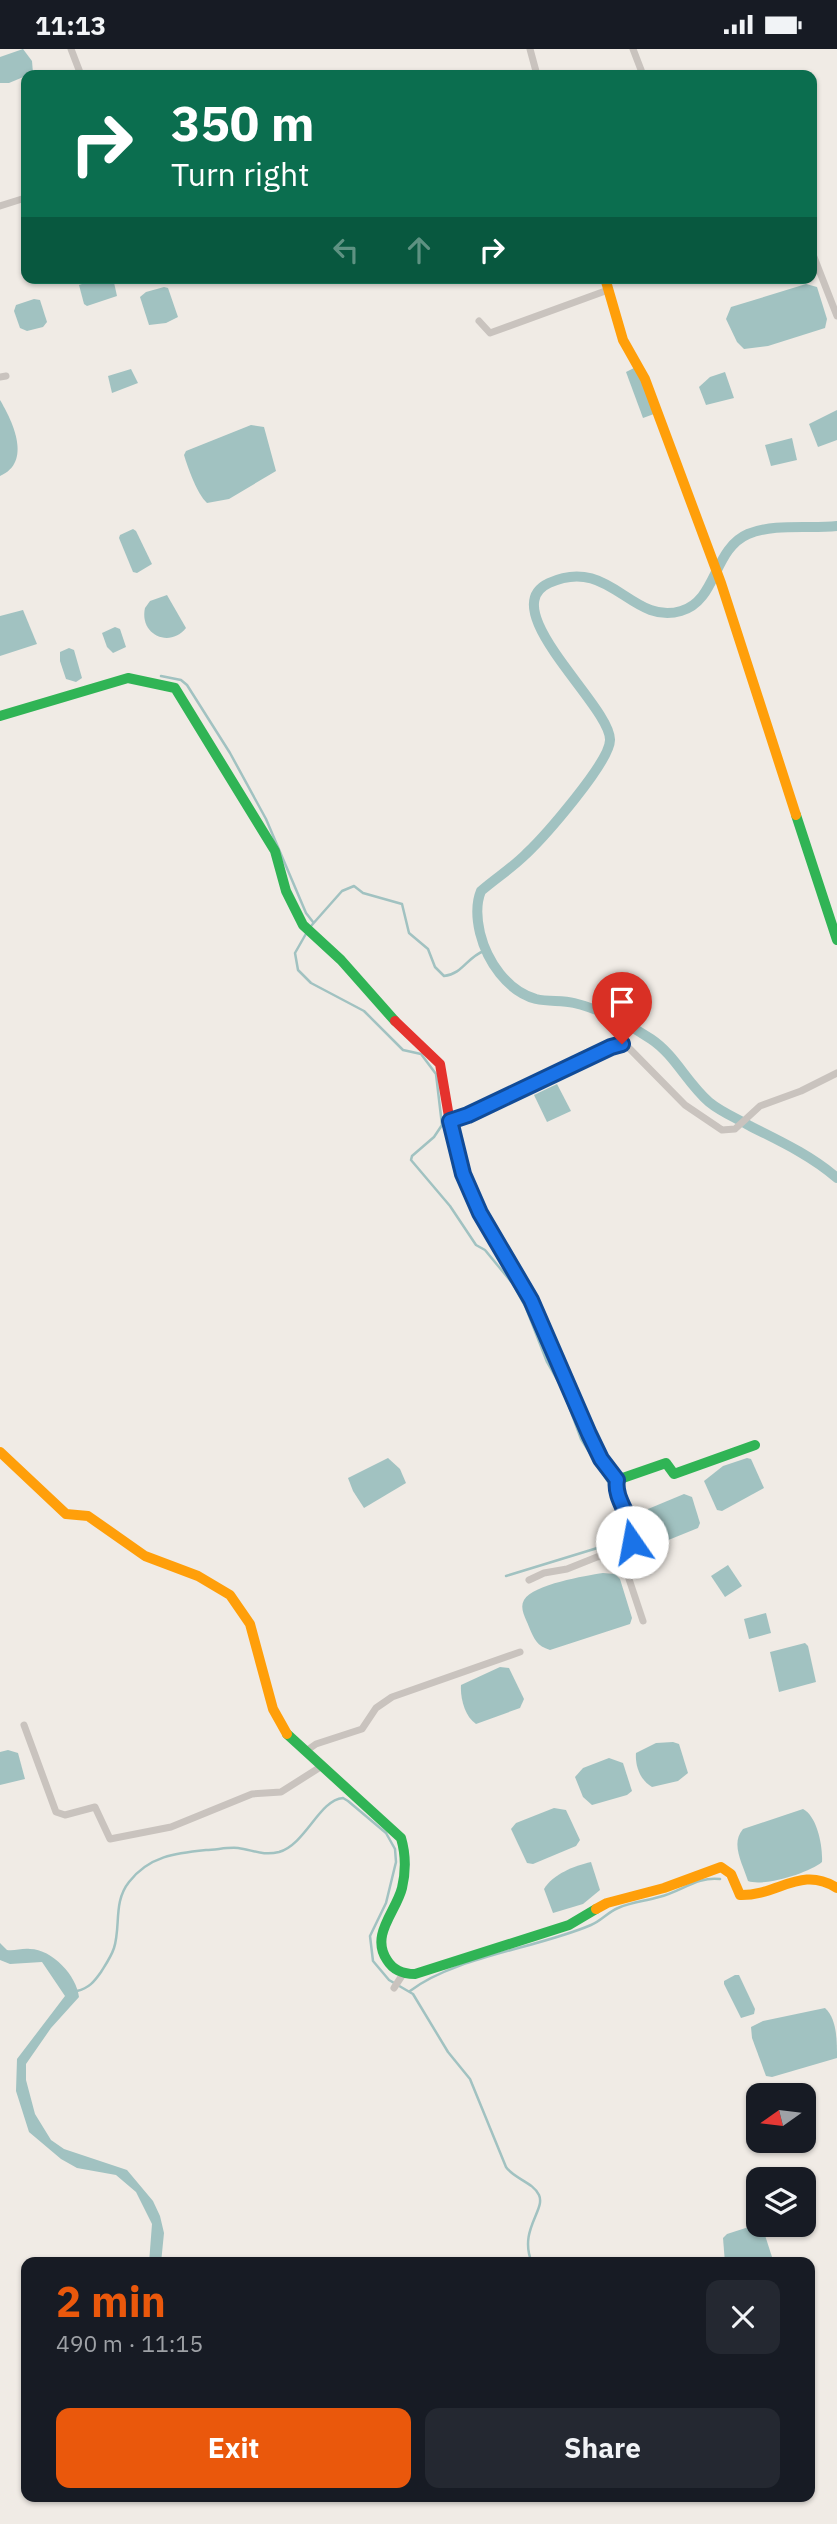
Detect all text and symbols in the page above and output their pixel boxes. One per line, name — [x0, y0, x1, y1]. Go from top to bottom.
text: 11:13 — [35, 8, 106, 42]
text: 350 m — [171, 91, 315, 154]
icon: right — [56, 98, 147, 189]
text: Turn right — [171, 153, 309, 195]
icon: left — [327, 231, 365, 269]
icon: ahead — [400, 231, 438, 269]
icon: right — [473, 231, 511, 269]
pin — [592, 972, 652, 1044]
icon: arrive — [603, 983, 641, 1021]
position arrow — [595, 1505, 669, 1579]
north arrow — [746, 2083, 816, 2153]
map controls — [746, 2083, 816, 2237]
button: layers — [746, 2167, 816, 2237]
text: 2 min — [56, 2274, 166, 2329]
button: close — [706, 2280, 780, 2354]
text: 490 m · 11:15 — [56, 2328, 203, 2358]
button: Exit — [56, 2408, 411, 2488]
button: Share — [425, 2408, 780, 2488]

